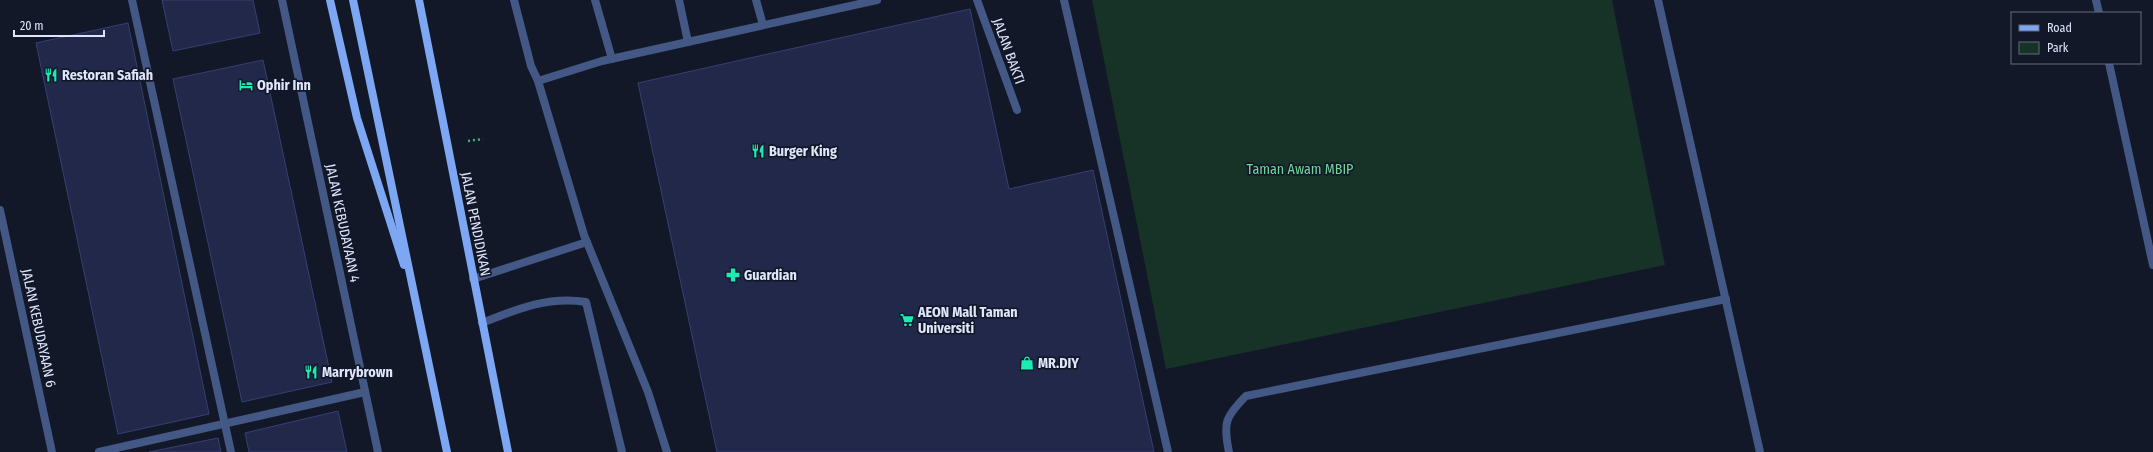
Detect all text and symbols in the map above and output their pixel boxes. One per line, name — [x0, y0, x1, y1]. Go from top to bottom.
scale bar — [14, 12, 104, 38]
legend — [2011, 12, 2141, 64]
street label: JALAN BAKTI — [989, 16, 1028, 87]
text: 20 m — [20, 19, 44, 33]
text: Road — [2047, 21, 2072, 35]
text: Park — [2047, 41, 2069, 55]
restaurant icon: Restoran Safiah — [43, 67, 59, 83]
place label: Restoran Safiah — [62, 67, 153, 84]
hotel icon: Ophir Inn — [238, 77, 254, 93]
place label: Ophir Inn — [257, 77, 311, 94]
restaurant icon: Burger King — [750, 143, 766, 159]
place label: Burger King — [769, 143, 837, 160]
park label: Taman Awam MBIP — [1247, 161, 1353, 178]
street label: JALAN KEBUDAYAAN 4 — [322, 162, 363, 284]
street label: JALAN PENDIDIKAN — [457, 171, 494, 278]
street label: JALAN KEBUDAYAAN 6 — [18, 267, 59, 389]
pharmacy icon: Guardian — [725, 267, 741, 283]
place label: Guardian — [744, 267, 797, 284]
place label: AEON Mall Taman Universiti — [917, 304, 1018, 337]
supermarket icon: AEON Mall Taman Universiti — [899, 312, 915, 328]
shop icon: MR.DIY — [1019, 355, 1035, 371]
place label: MR.DIY — [1038, 355, 1079, 372]
restaurant icon: Marrybrown — [303, 364, 319, 380]
place label: Marrybrown — [322, 364, 393, 381]

